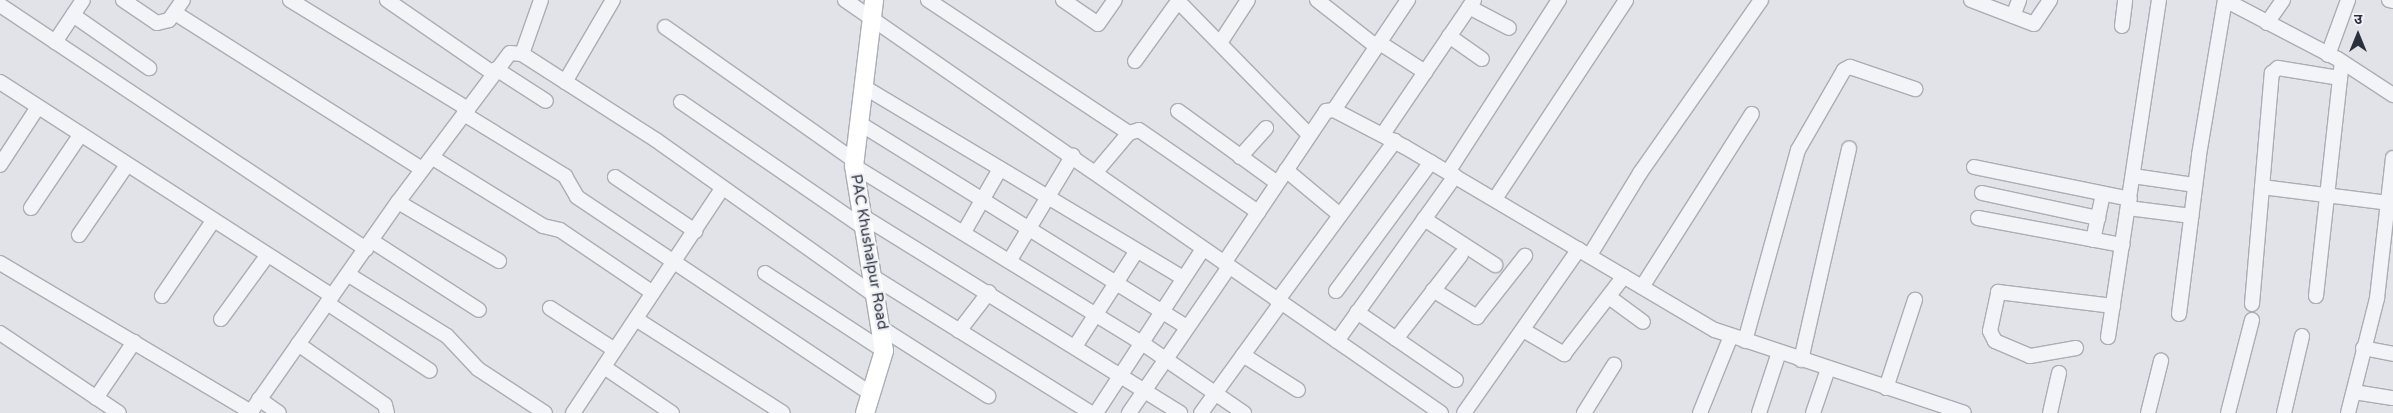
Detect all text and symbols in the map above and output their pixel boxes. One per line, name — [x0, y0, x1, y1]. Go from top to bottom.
north arrow — [2333, 10, 2383, 60]
text: उ — [2354, 11, 2362, 28]
street label: PAC Khushalpur Road — [846, 173, 892, 331]

